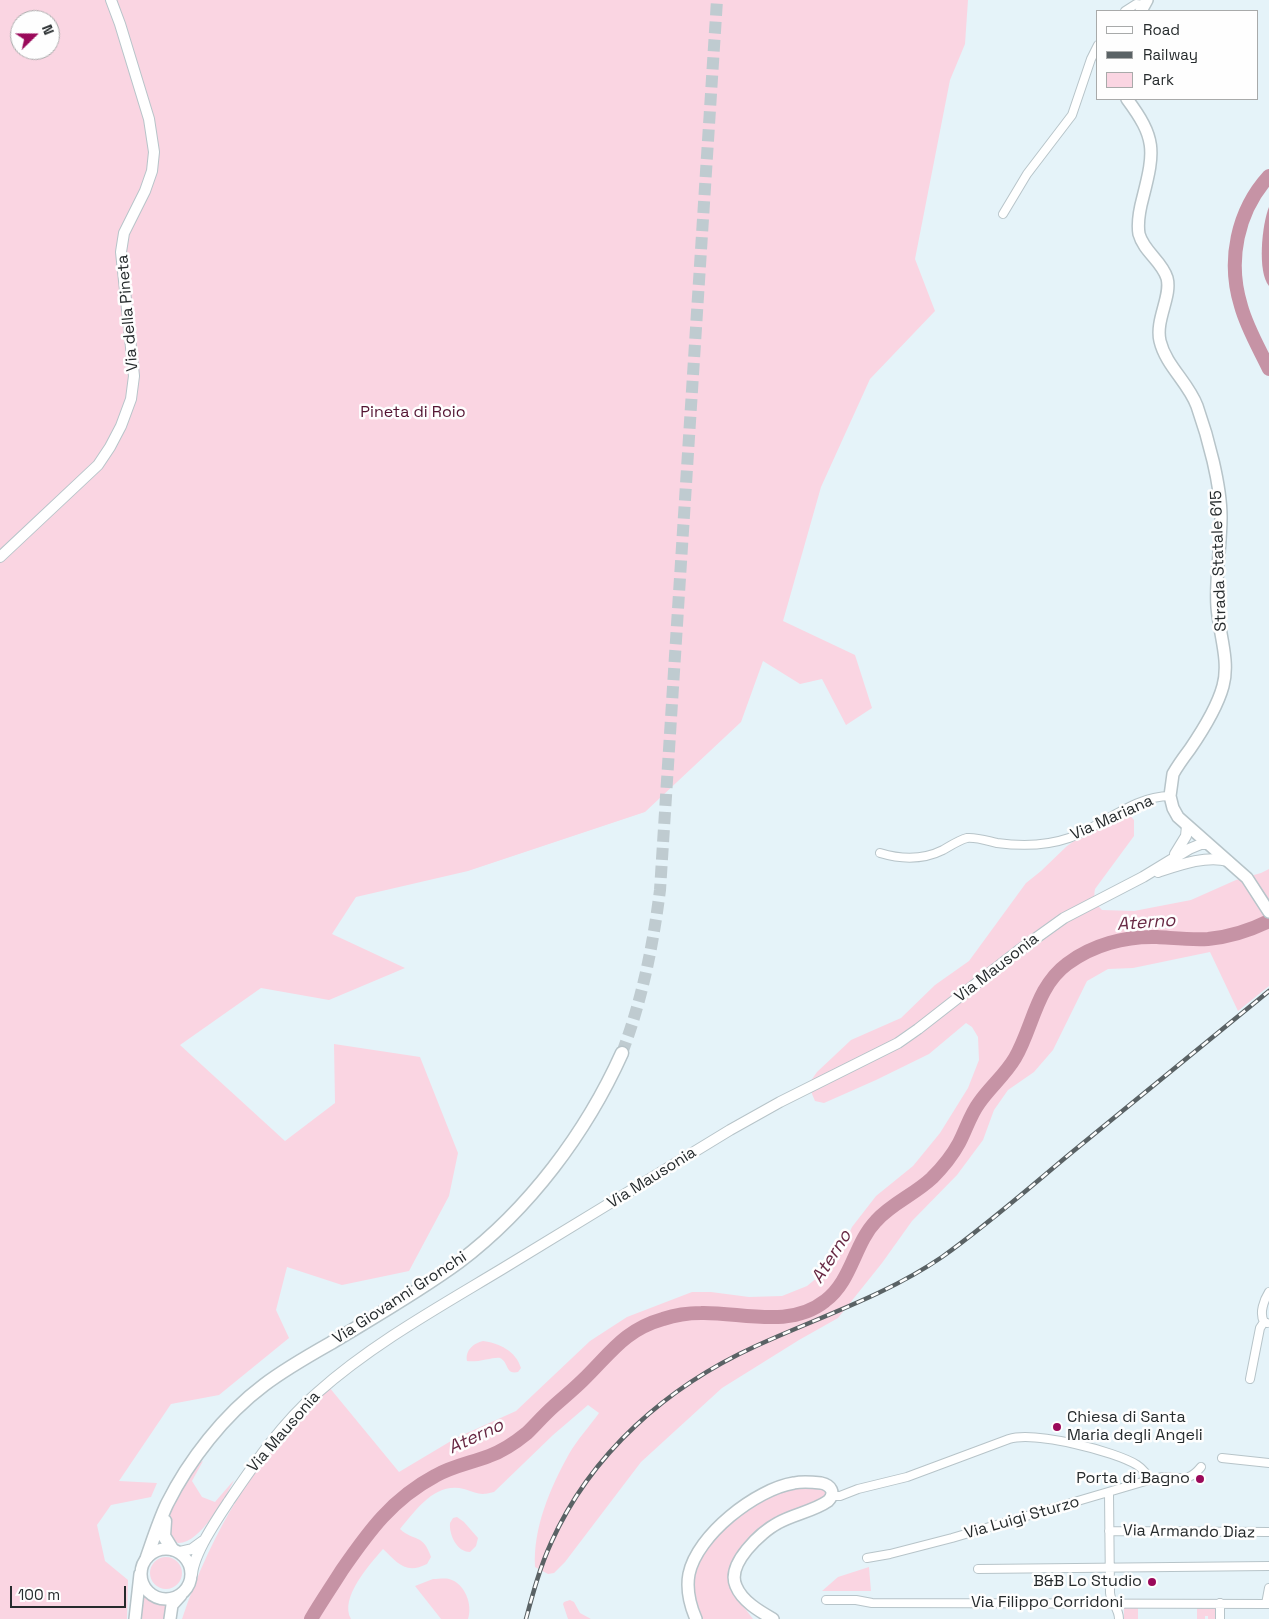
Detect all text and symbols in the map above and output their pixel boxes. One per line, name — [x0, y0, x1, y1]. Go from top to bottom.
north arrow — [10, 10, 60, 60]
legend — [1096, 10, 1259, 100]
text: Road — [1143, 20, 1180, 39]
text: N — [38, 22, 58, 37]
text: Railway — [1143, 45, 1198, 64]
text: Park — [1143, 70, 1174, 89]
street label: Via della Pineta — [113, 254, 143, 372]
park label: Pineta di Roio — [360, 403, 466, 423]
street label: Strada Statale 615 — [1207, 490, 1231, 632]
street label: Via Mariana — [1068, 791, 1156, 845]
water label: Aterno — [1116, 910, 1176, 936]
street label: Via Mausonia — [951, 929, 1043, 1007]
street label: Via Mausonia — [604, 1143, 700, 1213]
water label: Aterno — [807, 1226, 857, 1288]
street label: Via Giovanni Gronchi — [329, 1248, 471, 1348]
street label: Via Mausonia — [244, 1388, 324, 1476]
place label: Chiesa di Santa Maria degli Angeli — [1067, 1408, 1203, 1446]
water label: Aterno — [445, 1415, 507, 1459]
marker: Chiesa di Santa Maria degli Angeli — [1051, 1421, 1063, 1433]
place label: Porta di Bagno — [1076, 1469, 1190, 1489]
marker: Porta di Bagno — [1194, 1473, 1206, 1485]
street label: Via Luigi Sturzo — [962, 1492, 1082, 1544]
street label: Via Armando Diaz — [1123, 1521, 1255, 1543]
place label: B&B Lo Studio — [1033, 1572, 1142, 1592]
scale bar — [12, 1576, 129, 1608]
marker: B&B Lo Studio — [1146, 1576, 1158, 1588]
text: 100 m — [18, 1585, 60, 1604]
street label: Via Filippo Corridoni — [971, 1593, 1123, 1613]

